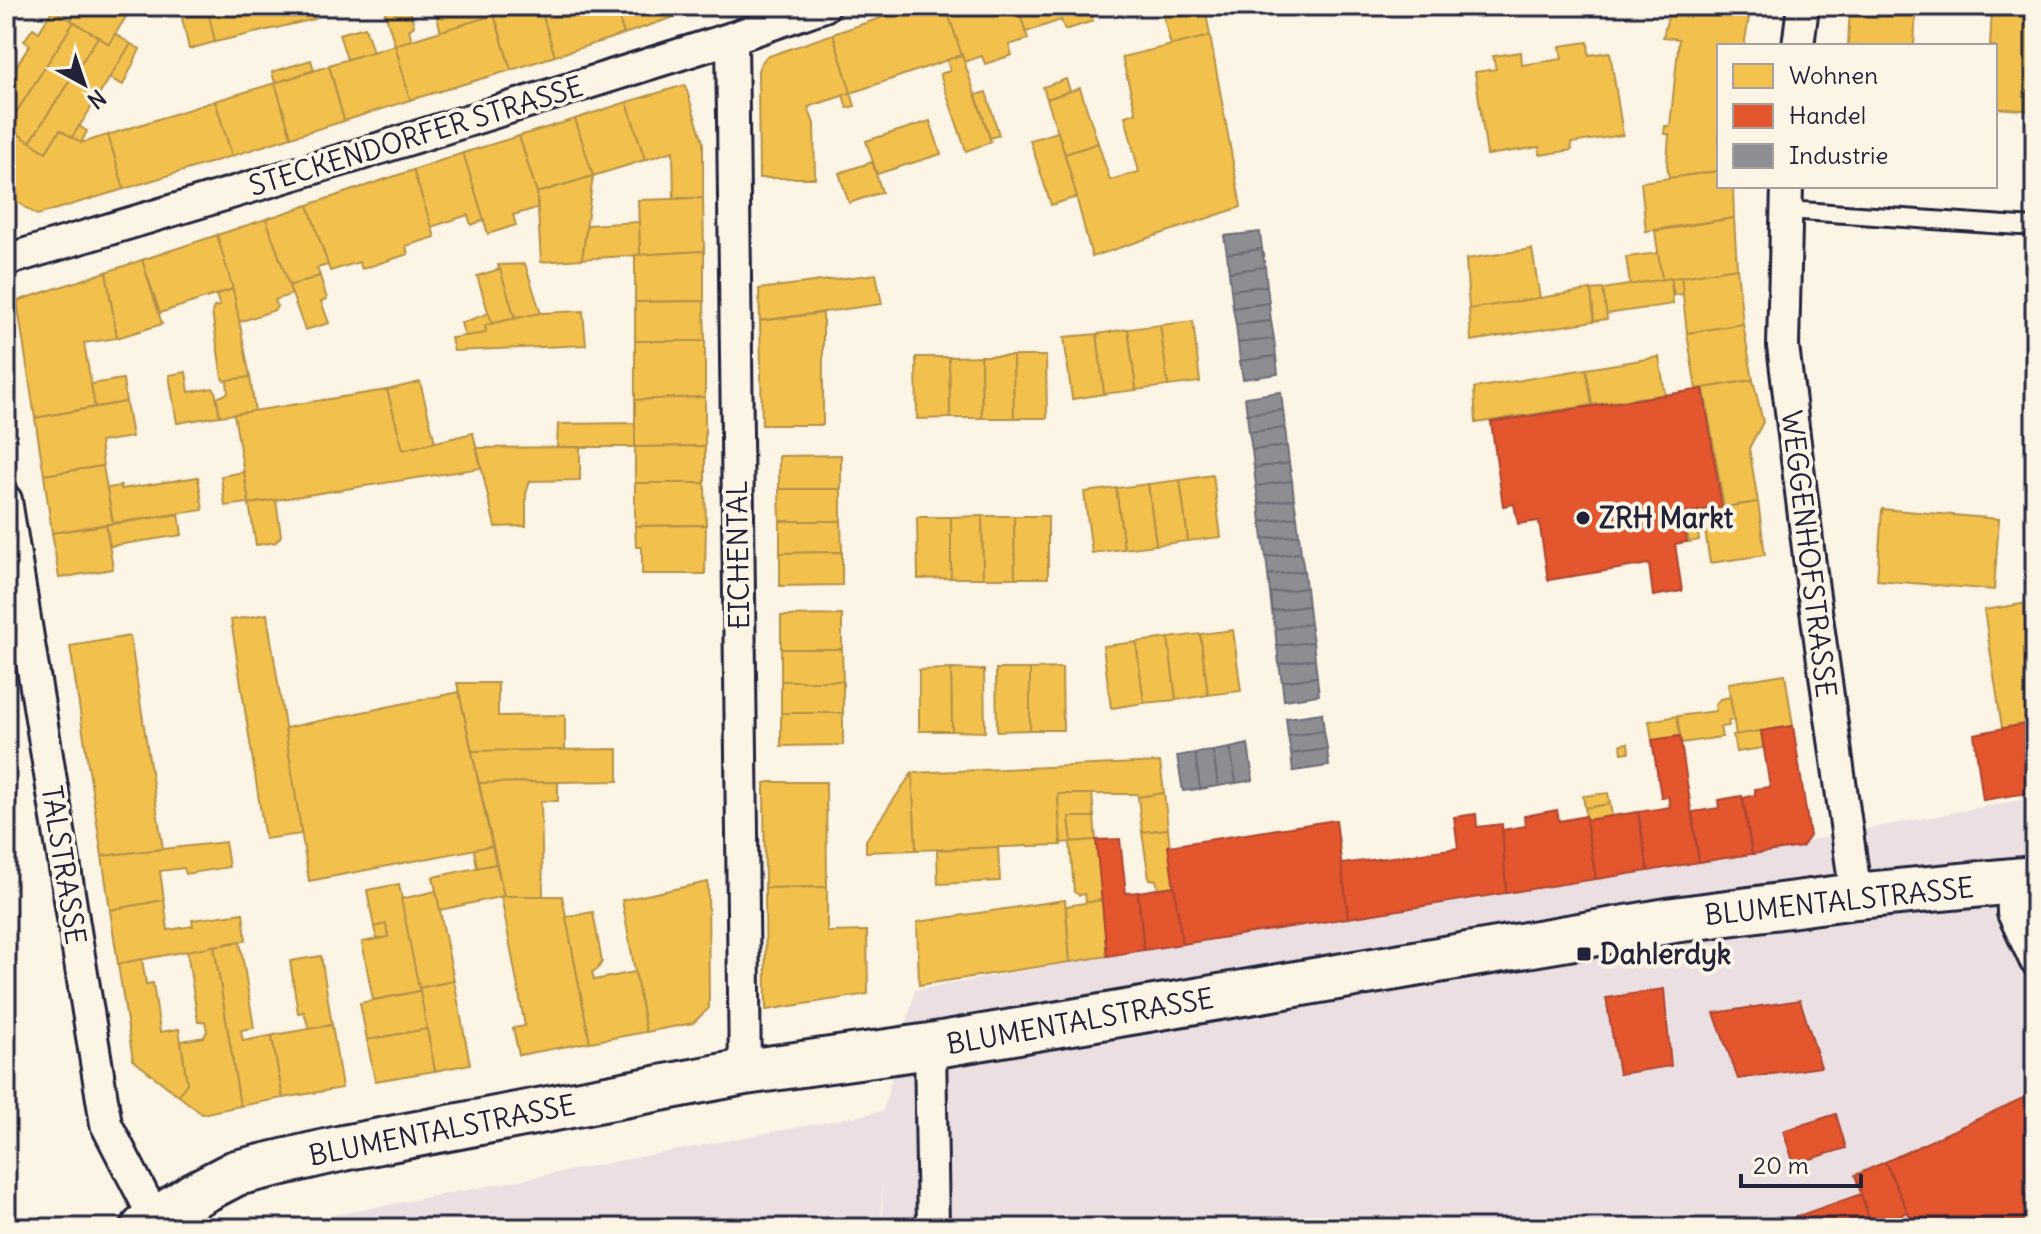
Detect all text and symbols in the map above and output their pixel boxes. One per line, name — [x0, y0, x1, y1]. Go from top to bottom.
north arrow — [44, 44, 124, 124]
legend — [1717, 44, 1997, 188]
text: Wohnen — [1789, 60, 1878, 90]
street label: STECKENDORFER STRASSE — [245, 68, 587, 204]
text: N — [82, 84, 112, 115]
text: Handel — [1789, 100, 1866, 130]
text: Industrie — [1789, 140, 1888, 170]
street label: WEGGENHOFSTRASSE — [1774, 408, 1844, 700]
street label: EICHENTAL — [719, 480, 757, 630]
place label: ZRH Markt — [1599, 500, 1734, 536]
marker: ZRH Markt — [1574, 509, 1592, 527]
street label: TALSTRASSE — [34, 783, 94, 947]
street label: BLUMENTALSTRASSE — [1702, 869, 1976, 933]
place label: Dahlerdyk — [1600, 936, 1731, 972]
marker: Dahlerdyk — [1575, 945, 1593, 963]
street label: BLUMENTALSTRASSE — [944, 980, 1216, 1062]
street label: BLUMENTALSTRASSE — [306, 1086, 578, 1174]
scale bar — [1741, 1138, 1861, 1188]
text: 20 m — [1753, 1150, 1809, 1180]

